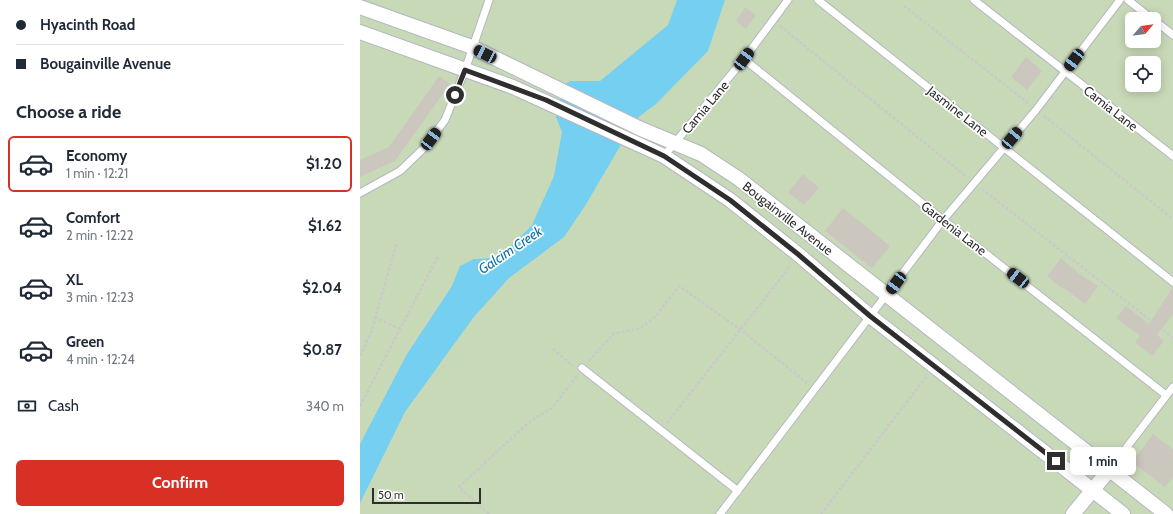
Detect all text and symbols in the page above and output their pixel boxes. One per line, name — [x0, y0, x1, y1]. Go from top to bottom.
north arrow — [1125, 12, 1161, 48]
map controls — [1125, 12, 1161, 92]
text: Hyacinth Road — [40, 16, 135, 34]
car — [472, 43, 498, 65]
car — [732, 46, 756, 72]
car — [1062, 47, 1086, 73]
text: Bougainville Avenue — [40, 55, 171, 73]
button: locate — [1125, 56, 1161, 92]
street label: Camia Lane — [678, 77, 732, 137]
street label: Jasmine Lane — [924, 82, 992, 140]
street label: Camia Lane — [1081, 82, 1142, 134]
route start — [446, 86, 464, 104]
text: Choose a ride — [16, 101, 121, 123]
car — [1000, 125, 1024, 151]
car — [419, 126, 443, 152]
icon: car — [18, 146, 54, 182]
text: Economy — [66, 147, 127, 165]
text: $1.20 — [306, 155, 342, 173]
text: 1 min · 12:21 — [66, 165, 128, 181]
street label: Bougainville Avenue — [740, 178, 837, 258]
street label: Gardenia Lane — [918, 197, 990, 259]
icon: car — [18, 208, 54, 244]
text: Comfort — [66, 209, 120, 227]
text: $1.62 — [308, 217, 342, 235]
water label: Galcim Creek — [475, 222, 546, 278]
text: 2 min · 12:22 — [66, 227, 133, 243]
car — [1005, 266, 1031, 290]
icon: car — [18, 270, 54, 306]
car — [884, 270, 908, 296]
text: XL — [66, 271, 83, 289]
text: $2.04 — [302, 279, 342, 297]
text: 3 min · 12:23 — [66, 289, 134, 305]
icon: car — [18, 332, 54, 368]
text: Green — [66, 333, 104, 351]
text: $0.87 — [303, 341, 342, 359]
text: 4 min · 12:24 — [66, 351, 135, 367]
icon: cash — [16, 395, 38, 417]
text: Cash — [48, 397, 79, 415]
text: 340 m — [306, 398, 344, 414]
callout: 1 min — [1070, 447, 1136, 475]
route end — [1047, 452, 1065, 470]
text: 1 min — [1088, 453, 1118, 469]
button: Confirm — [16, 460, 344, 506]
scale bar — [372, 486, 481, 505]
text: 50 m — [378, 488, 404, 502]

